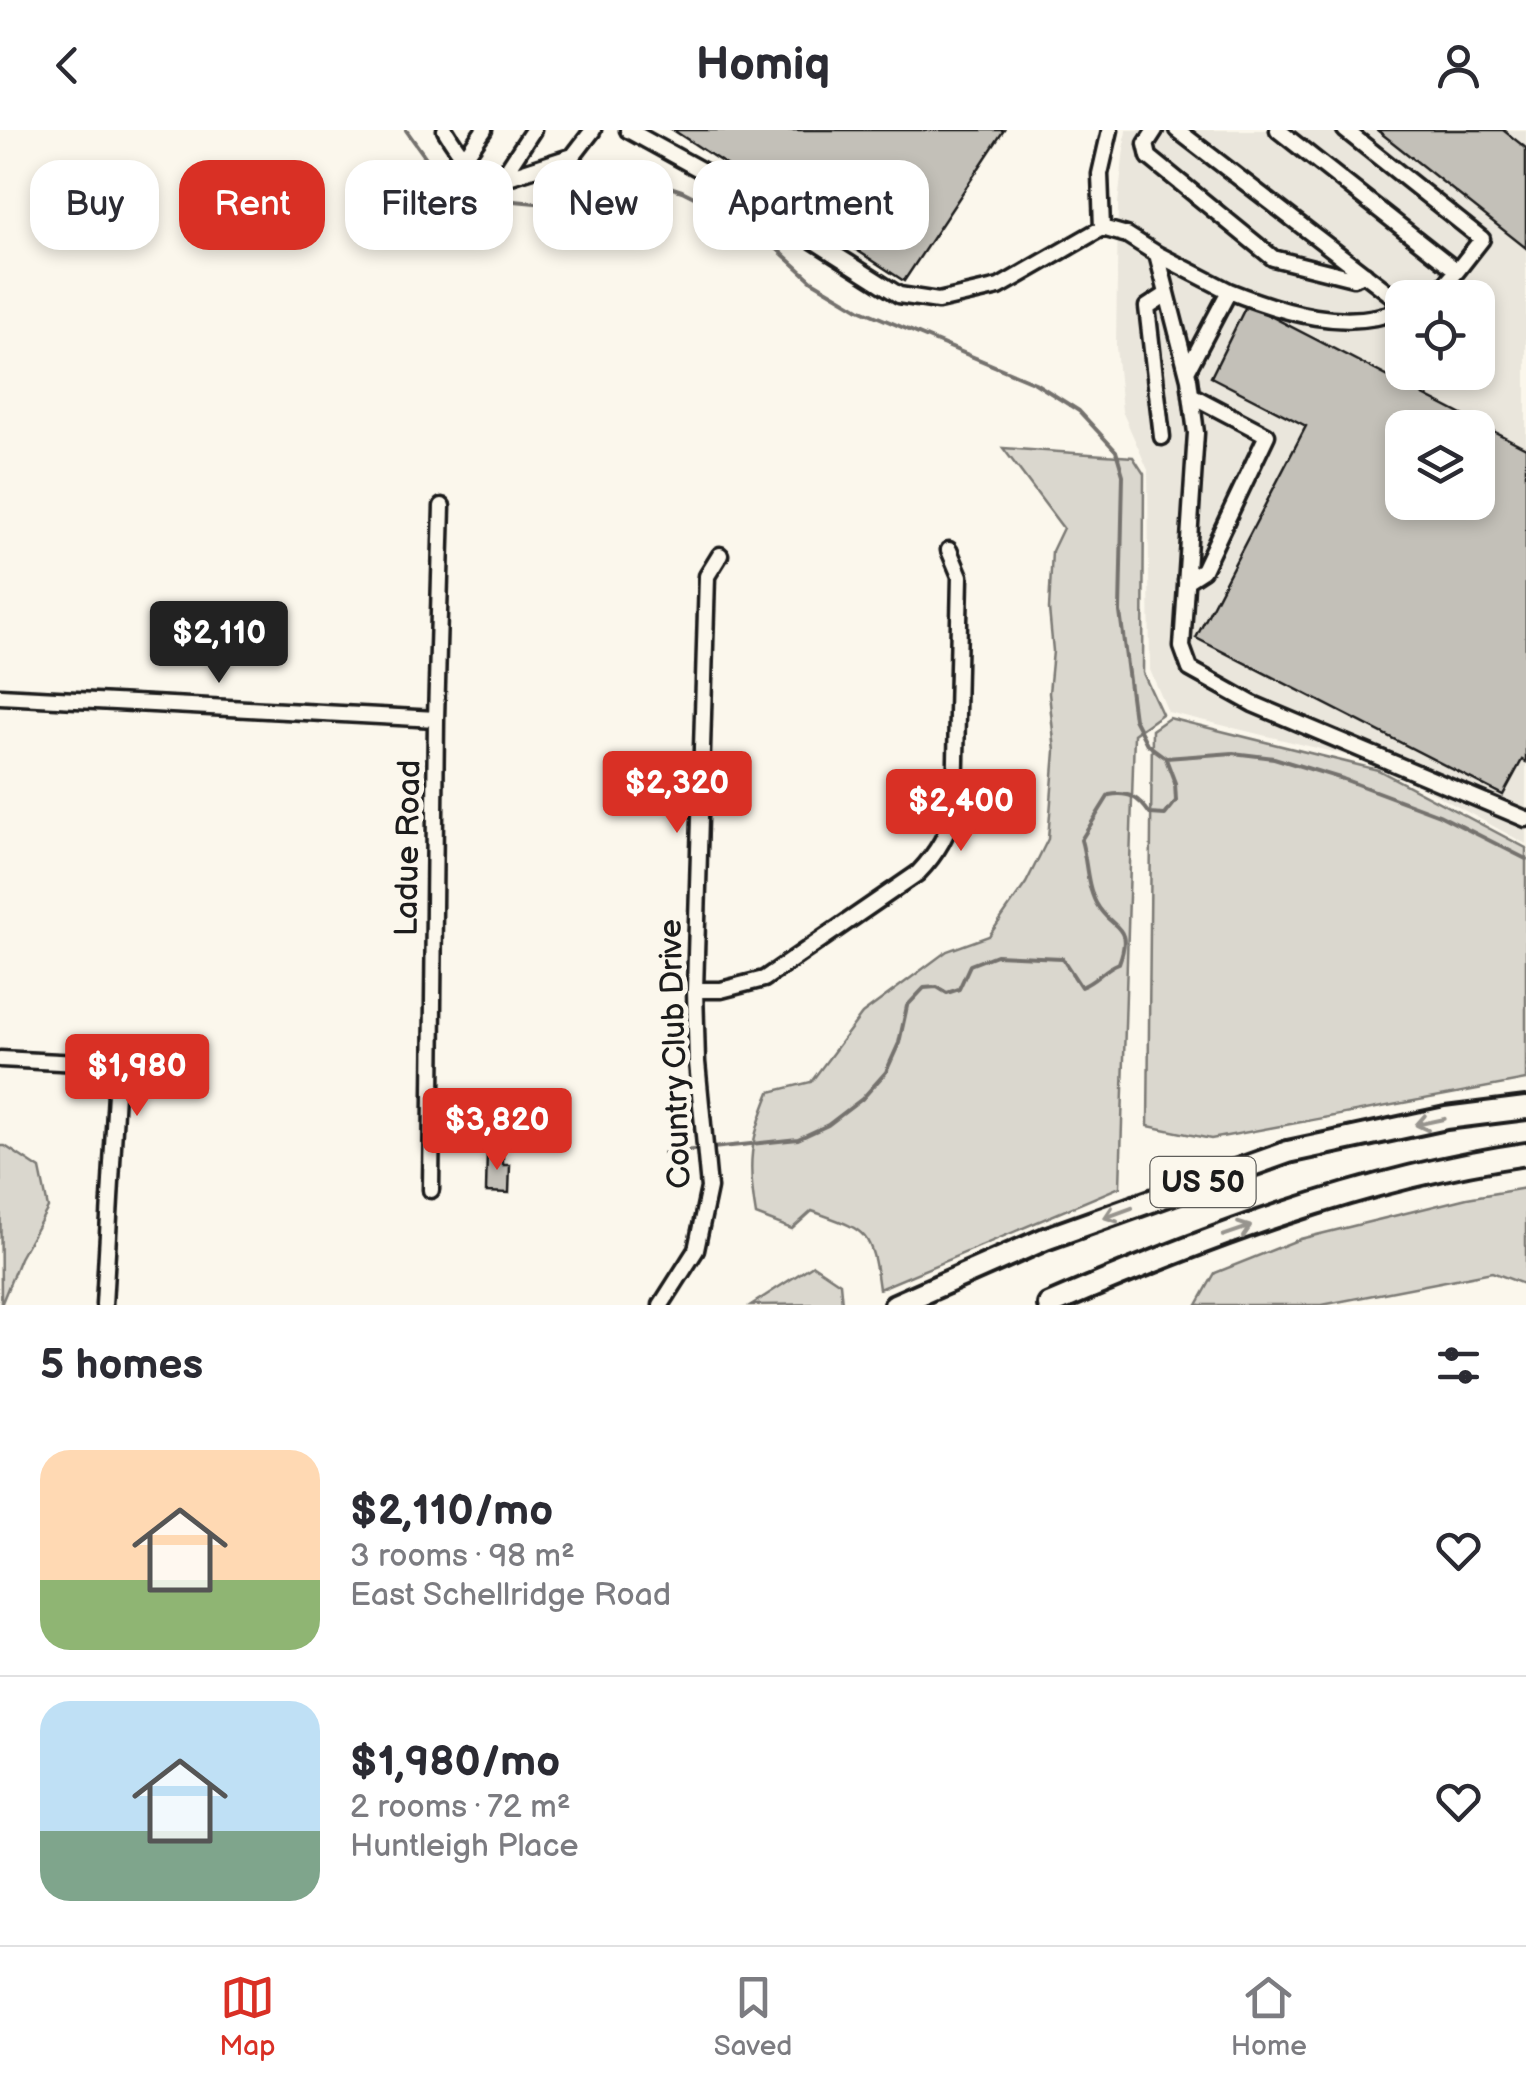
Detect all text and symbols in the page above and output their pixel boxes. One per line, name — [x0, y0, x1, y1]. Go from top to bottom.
icon: back — [40, 38, 95, 93]
text: Homiq — [696, 38, 830, 93]
icon: person — [1431, 38, 1486, 93]
chip: Buy — [30, 160, 159, 250]
chip: Rent — [179, 160, 325, 250]
chip: Filters — [345, 160, 513, 250]
chip: New — [533, 160, 673, 250]
chip: Apartment — [693, 160, 929, 250]
map controls — [1385, 280, 1495, 520]
button: locate — [1385, 280, 1495, 390]
button: layers — [1385, 410, 1495, 520]
pin: $2,110 — [138, 601, 300, 686]
text: $2,110 — [172, 614, 266, 653]
pin: $2,320 — [596, 751, 758, 836]
street label: Ladue Road — [387, 759, 430, 937]
text: $2,320 — [625, 764, 729, 803]
pin: $2,400 — [880, 769, 1042, 854]
text: $2,400 — [908, 782, 1014, 821]
street label: Country Club Drive — [651, 918, 700, 1190]
pin: $1,980 — [56, 1034, 218, 1119]
text: $1,980 — [87, 1047, 187, 1086]
pin: $3,820 — [416, 1088, 578, 1173]
text: $3,820 — [445, 1101, 549, 1140]
one-way arrow — [1414, 1113, 1446, 1132]
road number: US 50 — [1150, 1157, 1256, 1207]
one-way arrow — [1104, 1205, 1135, 1223]
one-way arrow — [1221, 1221, 1252, 1239]
icon: filters — [1431, 1338, 1486, 1393]
text: 5 homes — [40, 1340, 203, 1391]
text: $2,110/mo — [350, 1486, 553, 1537]
icon: home — [120, 1490, 240, 1610]
icon: heart — [1431, 1523, 1486, 1578]
text: 3 rooms · 98 m² — [350, 1537, 575, 1576]
text: East Schellridge Road — [350, 1576, 671, 1615]
text: $1,980/mo — [350, 1737, 560, 1788]
icon: home — [120, 1741, 240, 1861]
icon: heart — [1431, 1774, 1486, 1829]
text: 2 rooms · 72 m² — [350, 1788, 571, 1827]
text: Huntleigh Place — [350, 1827, 578, 1866]
tab: Map — [219, 1970, 275, 2063]
tab: Saved — [714, 1970, 792, 2063]
tab: Home — [1231, 1970, 1307, 2063]

